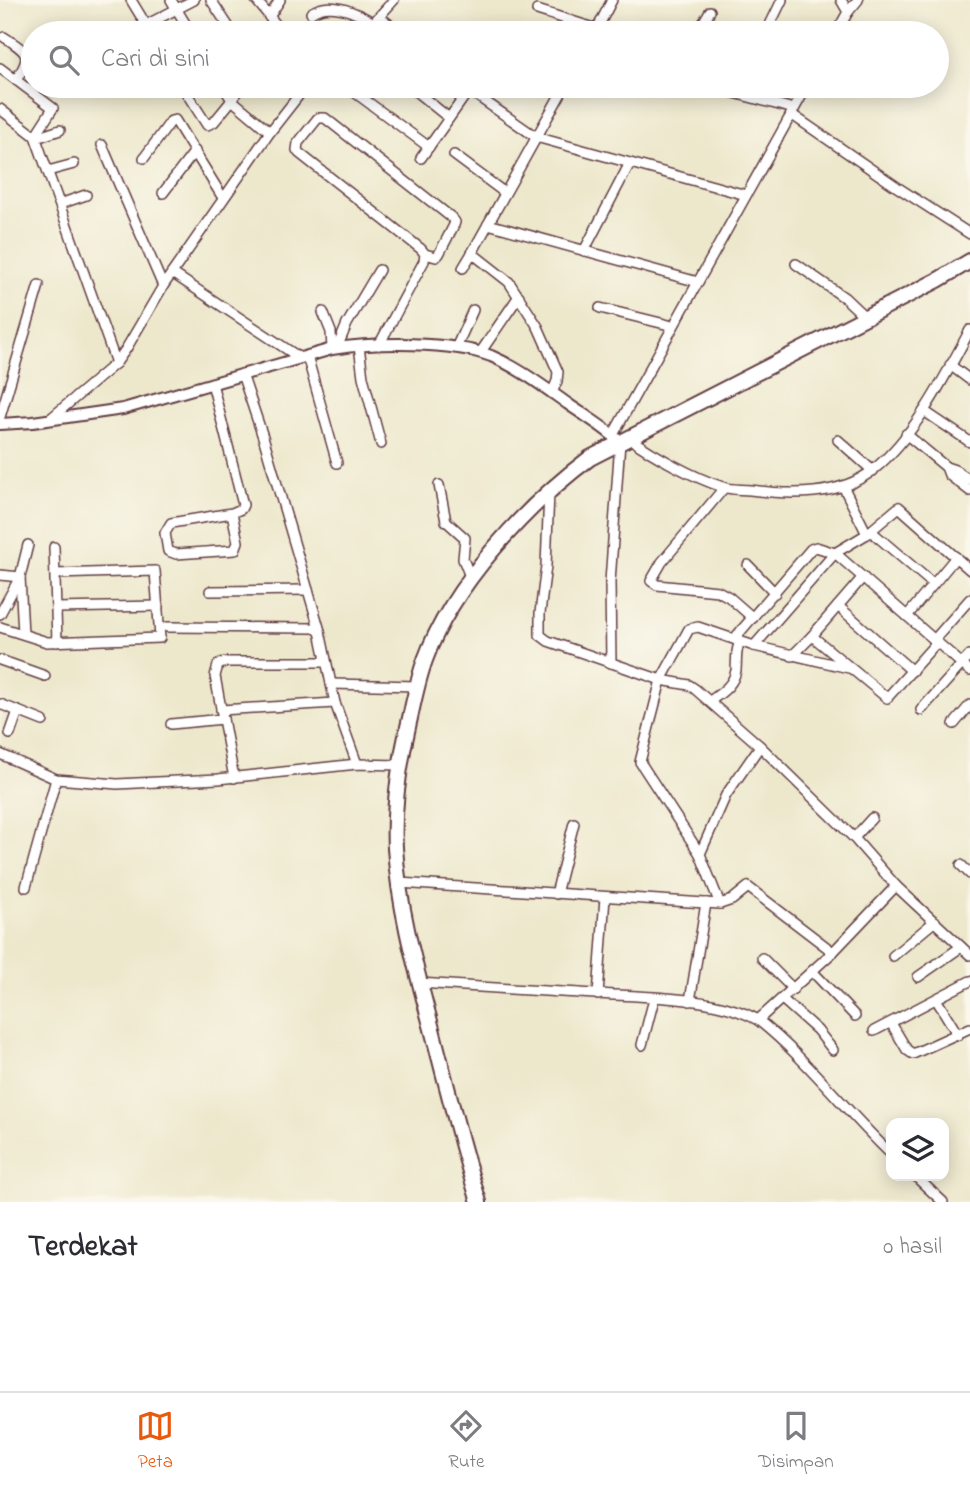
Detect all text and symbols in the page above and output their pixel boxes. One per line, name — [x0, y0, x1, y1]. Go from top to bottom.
search box — [21, 21, 949, 98]
icon: search — [45, 41, 83, 79]
text: Cari di sini — [101, 41, 210, 79]
map controls — [886, 1118, 949, 1181]
button: layers — [886, 1118, 949, 1181]
text: Terdekat — [28, 1226, 138, 1270]
text: 0 hasil — [883, 1231, 942, 1264]
tab: Peta — [136, 1407, 174, 1476]
tab: Rute — [447, 1407, 485, 1476]
tab: Disimpan — [758, 1407, 834, 1476]

